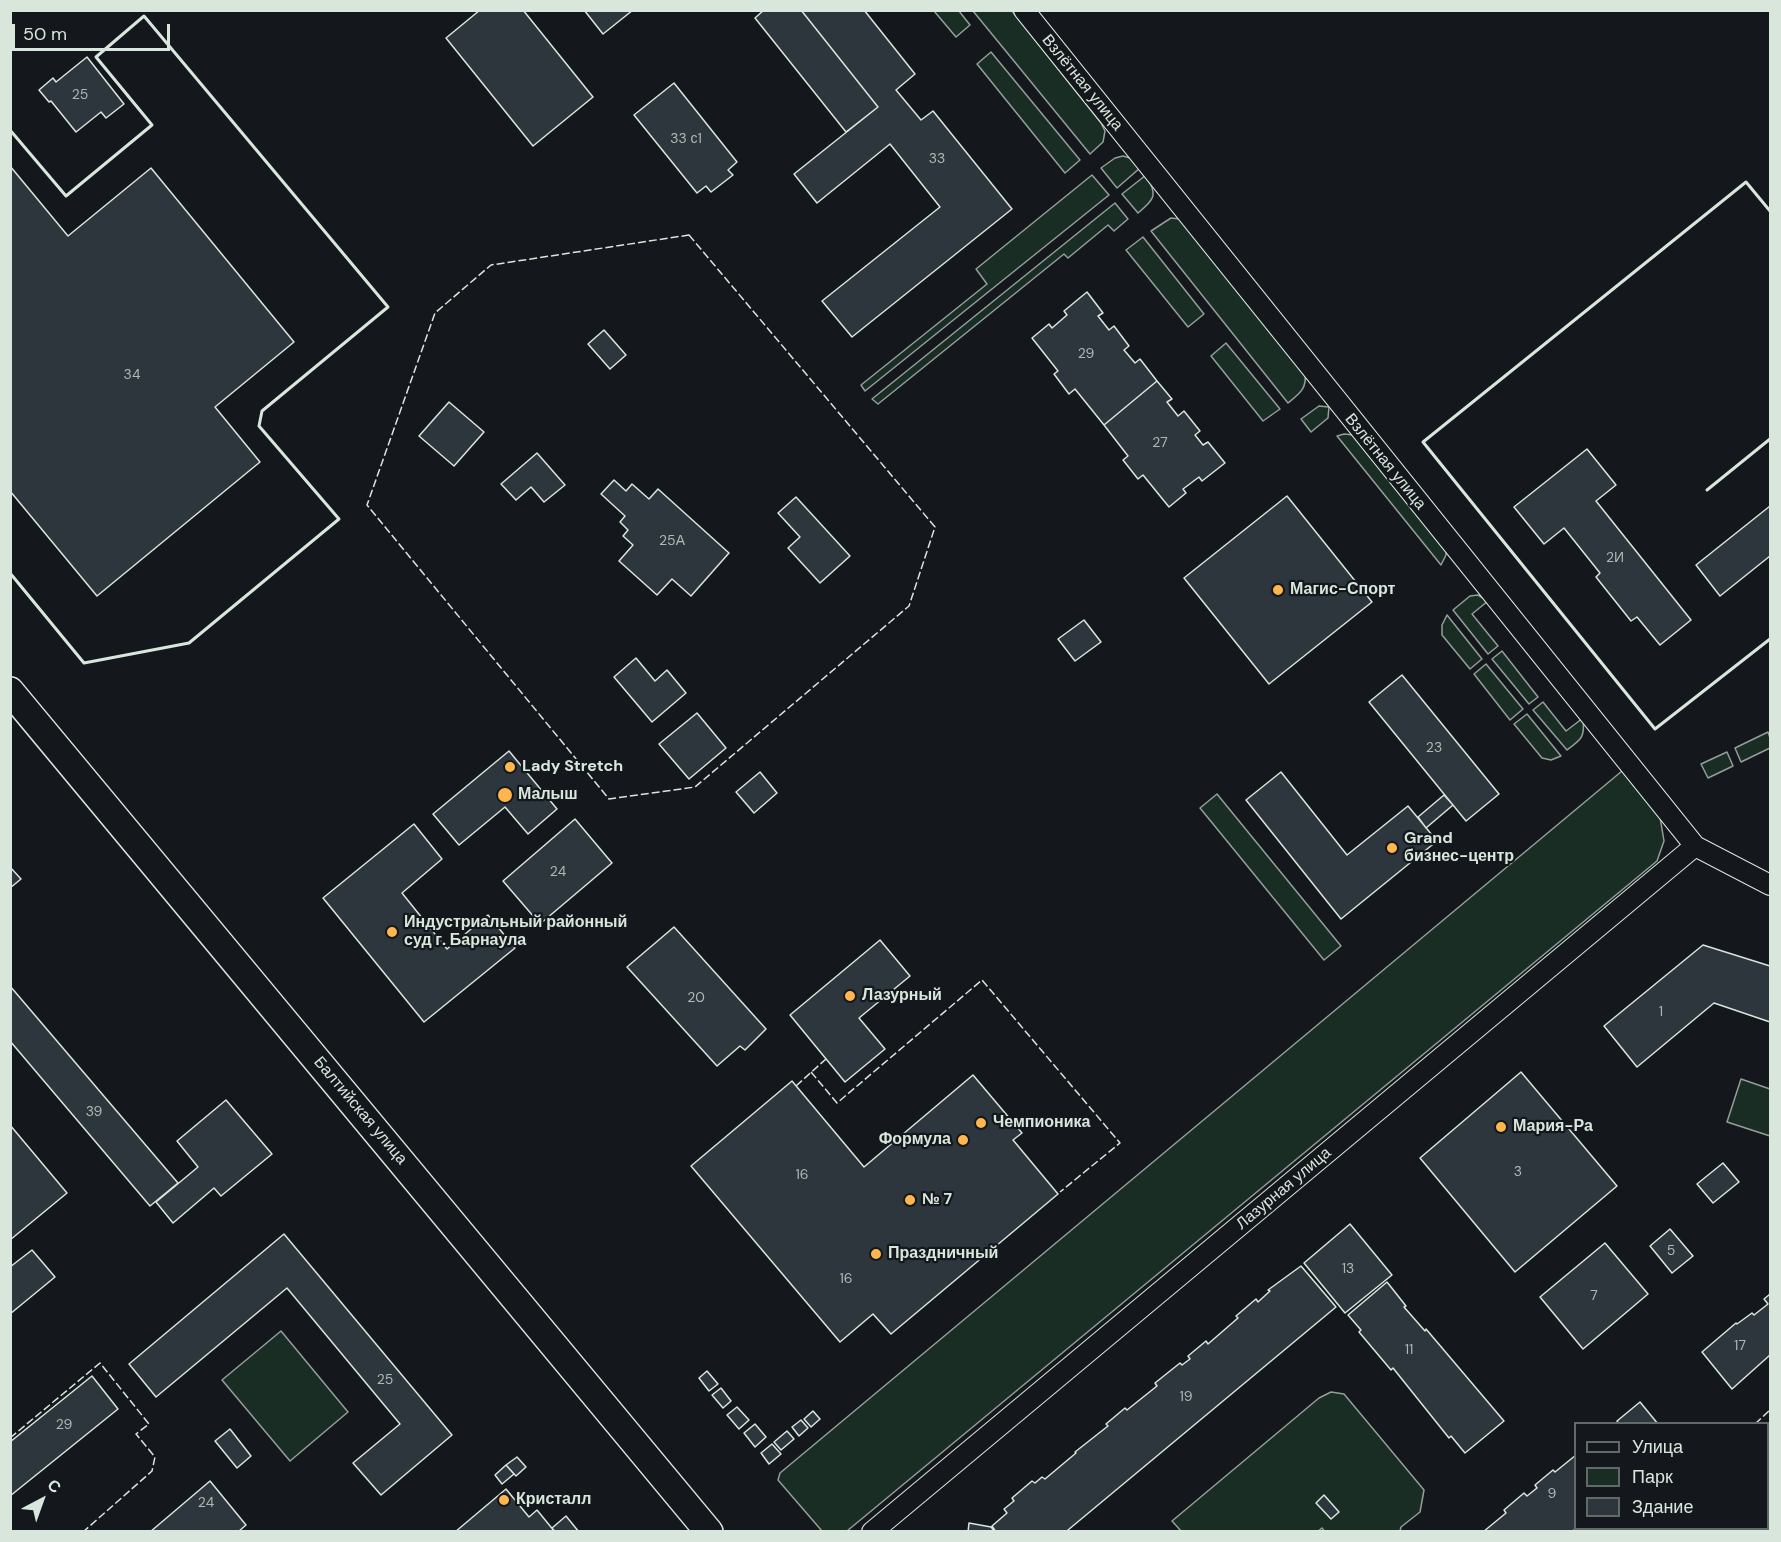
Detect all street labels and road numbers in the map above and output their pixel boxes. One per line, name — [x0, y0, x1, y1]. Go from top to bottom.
street label: Взлётная улица — [1037, 31, 1127, 135]
street label: Взлётная улица — [1340, 410, 1430, 514]
street label: Балтийская улица — [309, 1053, 411, 1169]
street label: Лазурная улица — [1233, 1144, 1335, 1234]

